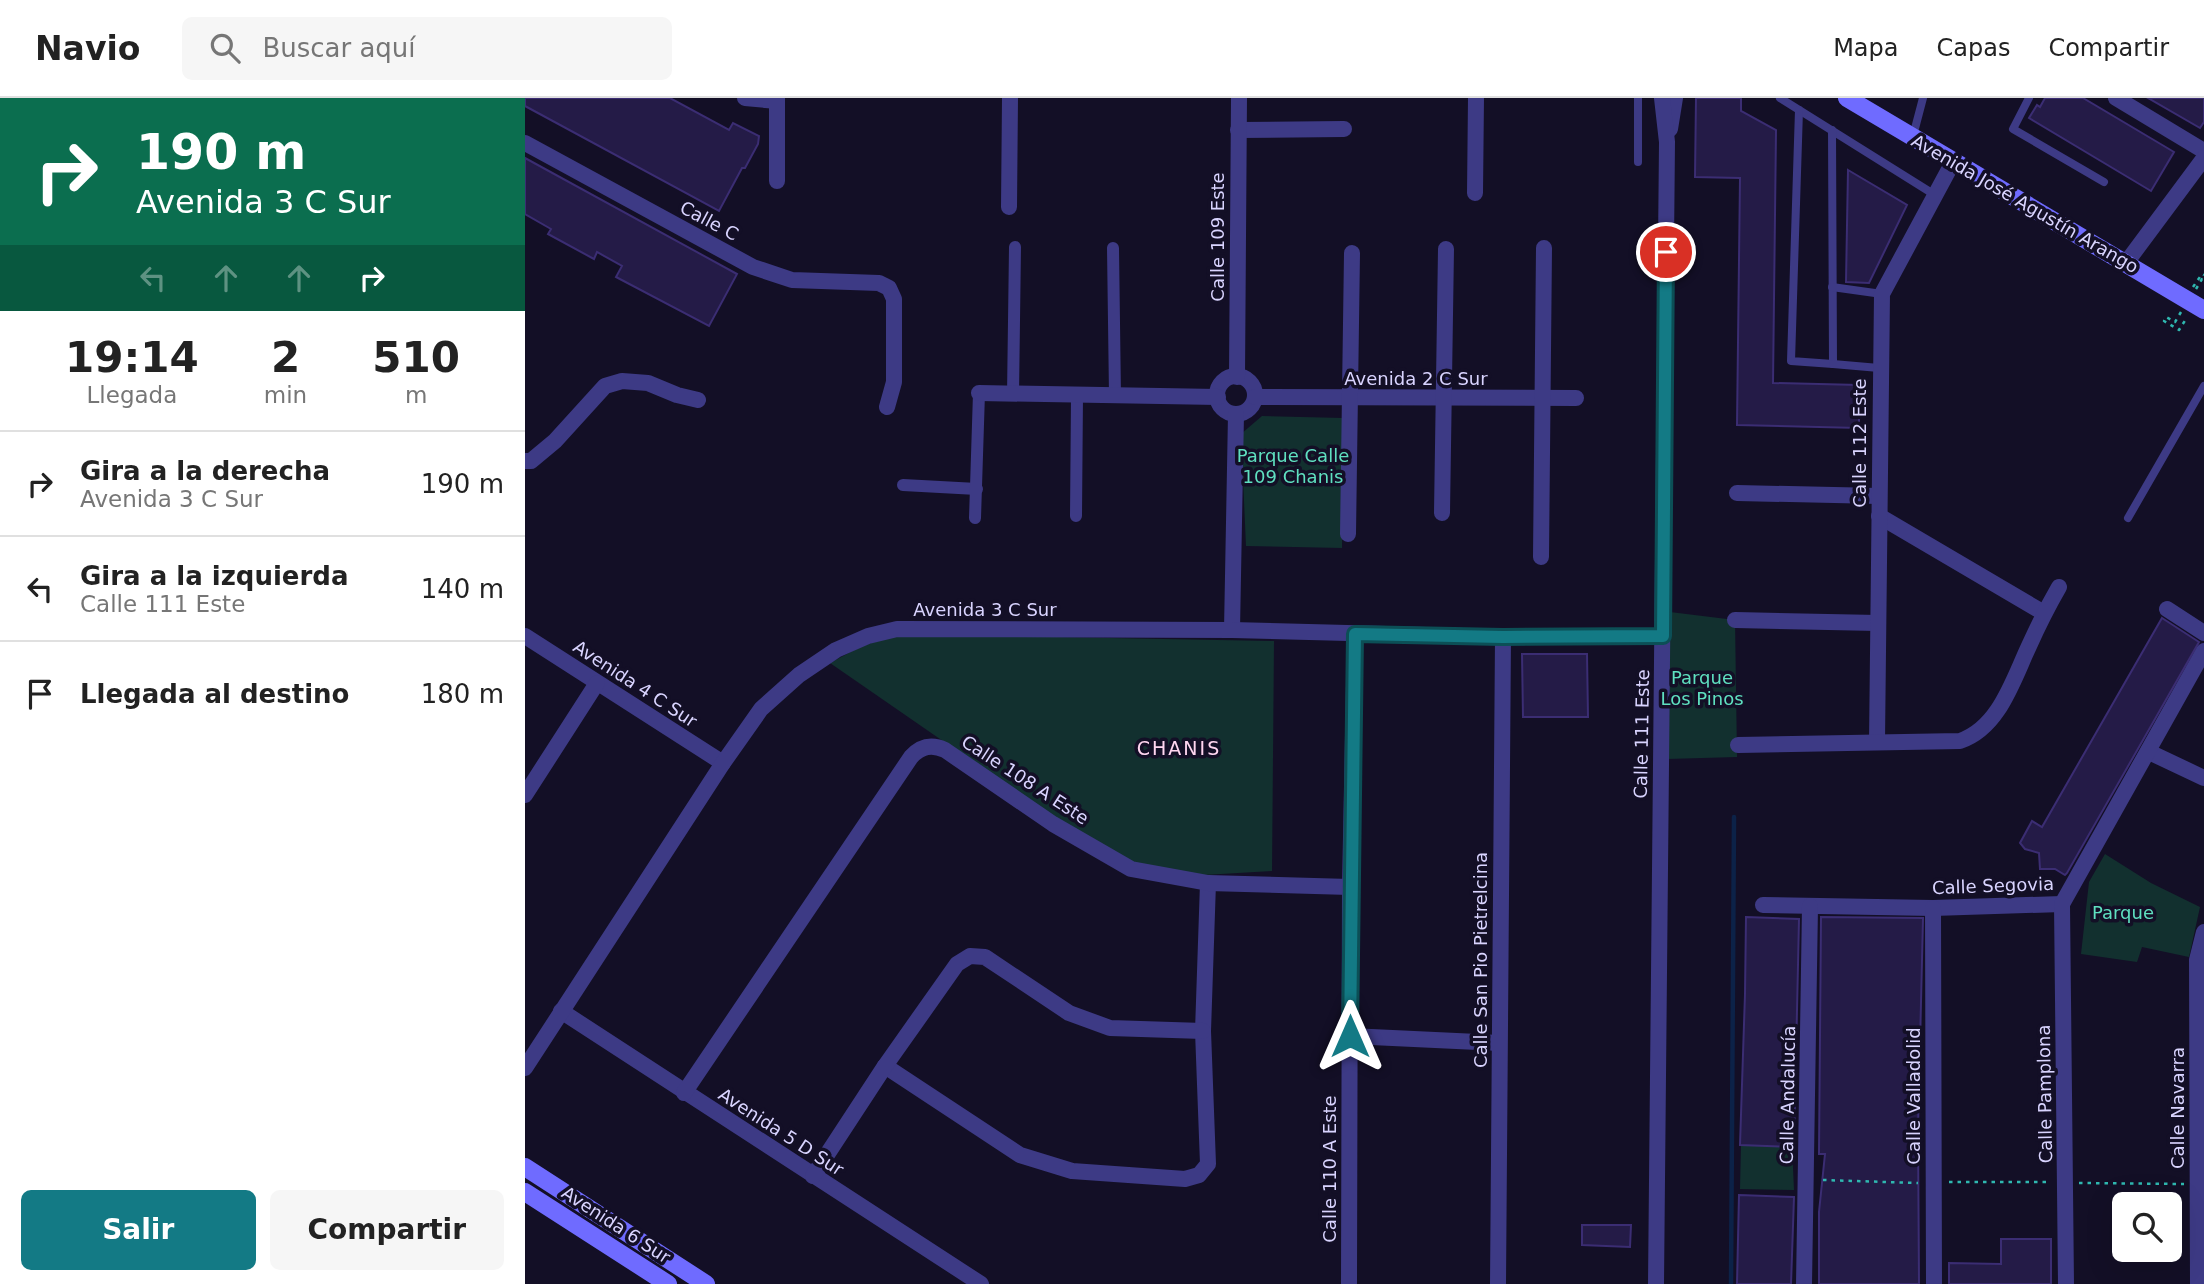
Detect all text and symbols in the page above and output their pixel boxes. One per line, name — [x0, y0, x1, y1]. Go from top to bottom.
search box — [182, 17, 672, 80]
text: Navio — [35, 29, 140, 68]
icon: search — [206, 29, 244, 67]
text: Buscar aquí — [262, 33, 416, 63]
text: Mapa — [1833, 34, 1899, 62]
text: Capas — [1937, 34, 2010, 62]
text: Compartir — [2048, 34, 2169, 62]
text: 190 m — [136, 124, 306, 181]
icon: right — [21, 126, 112, 217]
street label: Avenida José Agustín Arango — [1908, 130, 2142, 277]
street label: Calle 109 Este — [1207, 172, 1228, 302]
text: Avenida 3 C Sur — [136, 183, 391, 221]
street label: Calle C — [677, 197, 742, 245]
pin — [1636, 222, 1696, 282]
icon: arrive — [1647, 233, 1685, 271]
icon: left — [134, 259, 172, 297]
icon: ahead — [207, 259, 245, 297]
icon: ahead — [280, 259, 318, 297]
icon: right — [353, 259, 391, 297]
text: 19:14 — [65, 333, 199, 382]
text: 2 — [271, 333, 300, 382]
text: 510 — [372, 333, 460, 382]
street label: Avenida 2 C Sur — [1344, 368, 1488, 389]
street label: Calle 112 Este — [1849, 378, 1870, 508]
text: Llegada — [87, 382, 177, 408]
text: min — [264, 382, 307, 408]
text: m — [405, 382, 427, 408]
park label: Parque Calle 109 Chanis — [1237, 445, 1349, 487]
text: Gira a la derecha — [80, 456, 330, 486]
icon: right — [21, 465, 59, 503]
text: 190 m — [421, 469, 504, 499]
text: Avenida 3 C Sur — [80, 486, 263, 512]
text: Gira a la izquierda — [80, 561, 348, 591]
icon: left — [21, 570, 59, 608]
text: 140 m — [421, 574, 504, 604]
text: Calle 111 Este — [80, 591, 245, 617]
street label: Avenida 3 C Sur — [913, 599, 1057, 620]
street label: Avenida 4 C Sur — [569, 636, 702, 732]
park label: Parque Los Pinos — [1660, 667, 1744, 709]
street label: Calle 111 Este — [1630, 669, 1653, 799]
icon: arrive — [21, 675, 59, 713]
text: Llegada al destino — [80, 679, 349, 709]
text: 180 m — [421, 679, 504, 709]
street label: Calle 108 A Este — [958, 731, 1093, 829]
district label: CHANIS — [1137, 737, 1221, 759]
street label: Calle San Pio Pietrelcina — [1470, 852, 1491, 1068]
street label: Calle Segovia — [1932, 873, 2054, 898]
park label: Parque — [2092, 902, 2154, 923]
position arrow — [1313, 999, 1387, 1073]
street label: Calle Pamplona — [2033, 1024, 2056, 1164]
street label: Calle Andalucía — [1776, 1025, 1799, 1165]
street label: Calle Valladolid — [1903, 1027, 1924, 1165]
street label: Calle Navarra — [2167, 1047, 2188, 1169]
street label: Avenida 5 D Sur — [715, 1083, 848, 1180]
street label: Calle 110 A Este — [1319, 1095, 1340, 1243]
street label: Avenida 6 Sur — [558, 1182, 675, 1268]
button: Salir — [21, 1190, 256, 1270]
button: Compartir — [270, 1190, 504, 1270]
map controls — [2112, 1192, 2182, 1262]
button: search — [2112, 1192, 2182, 1262]

